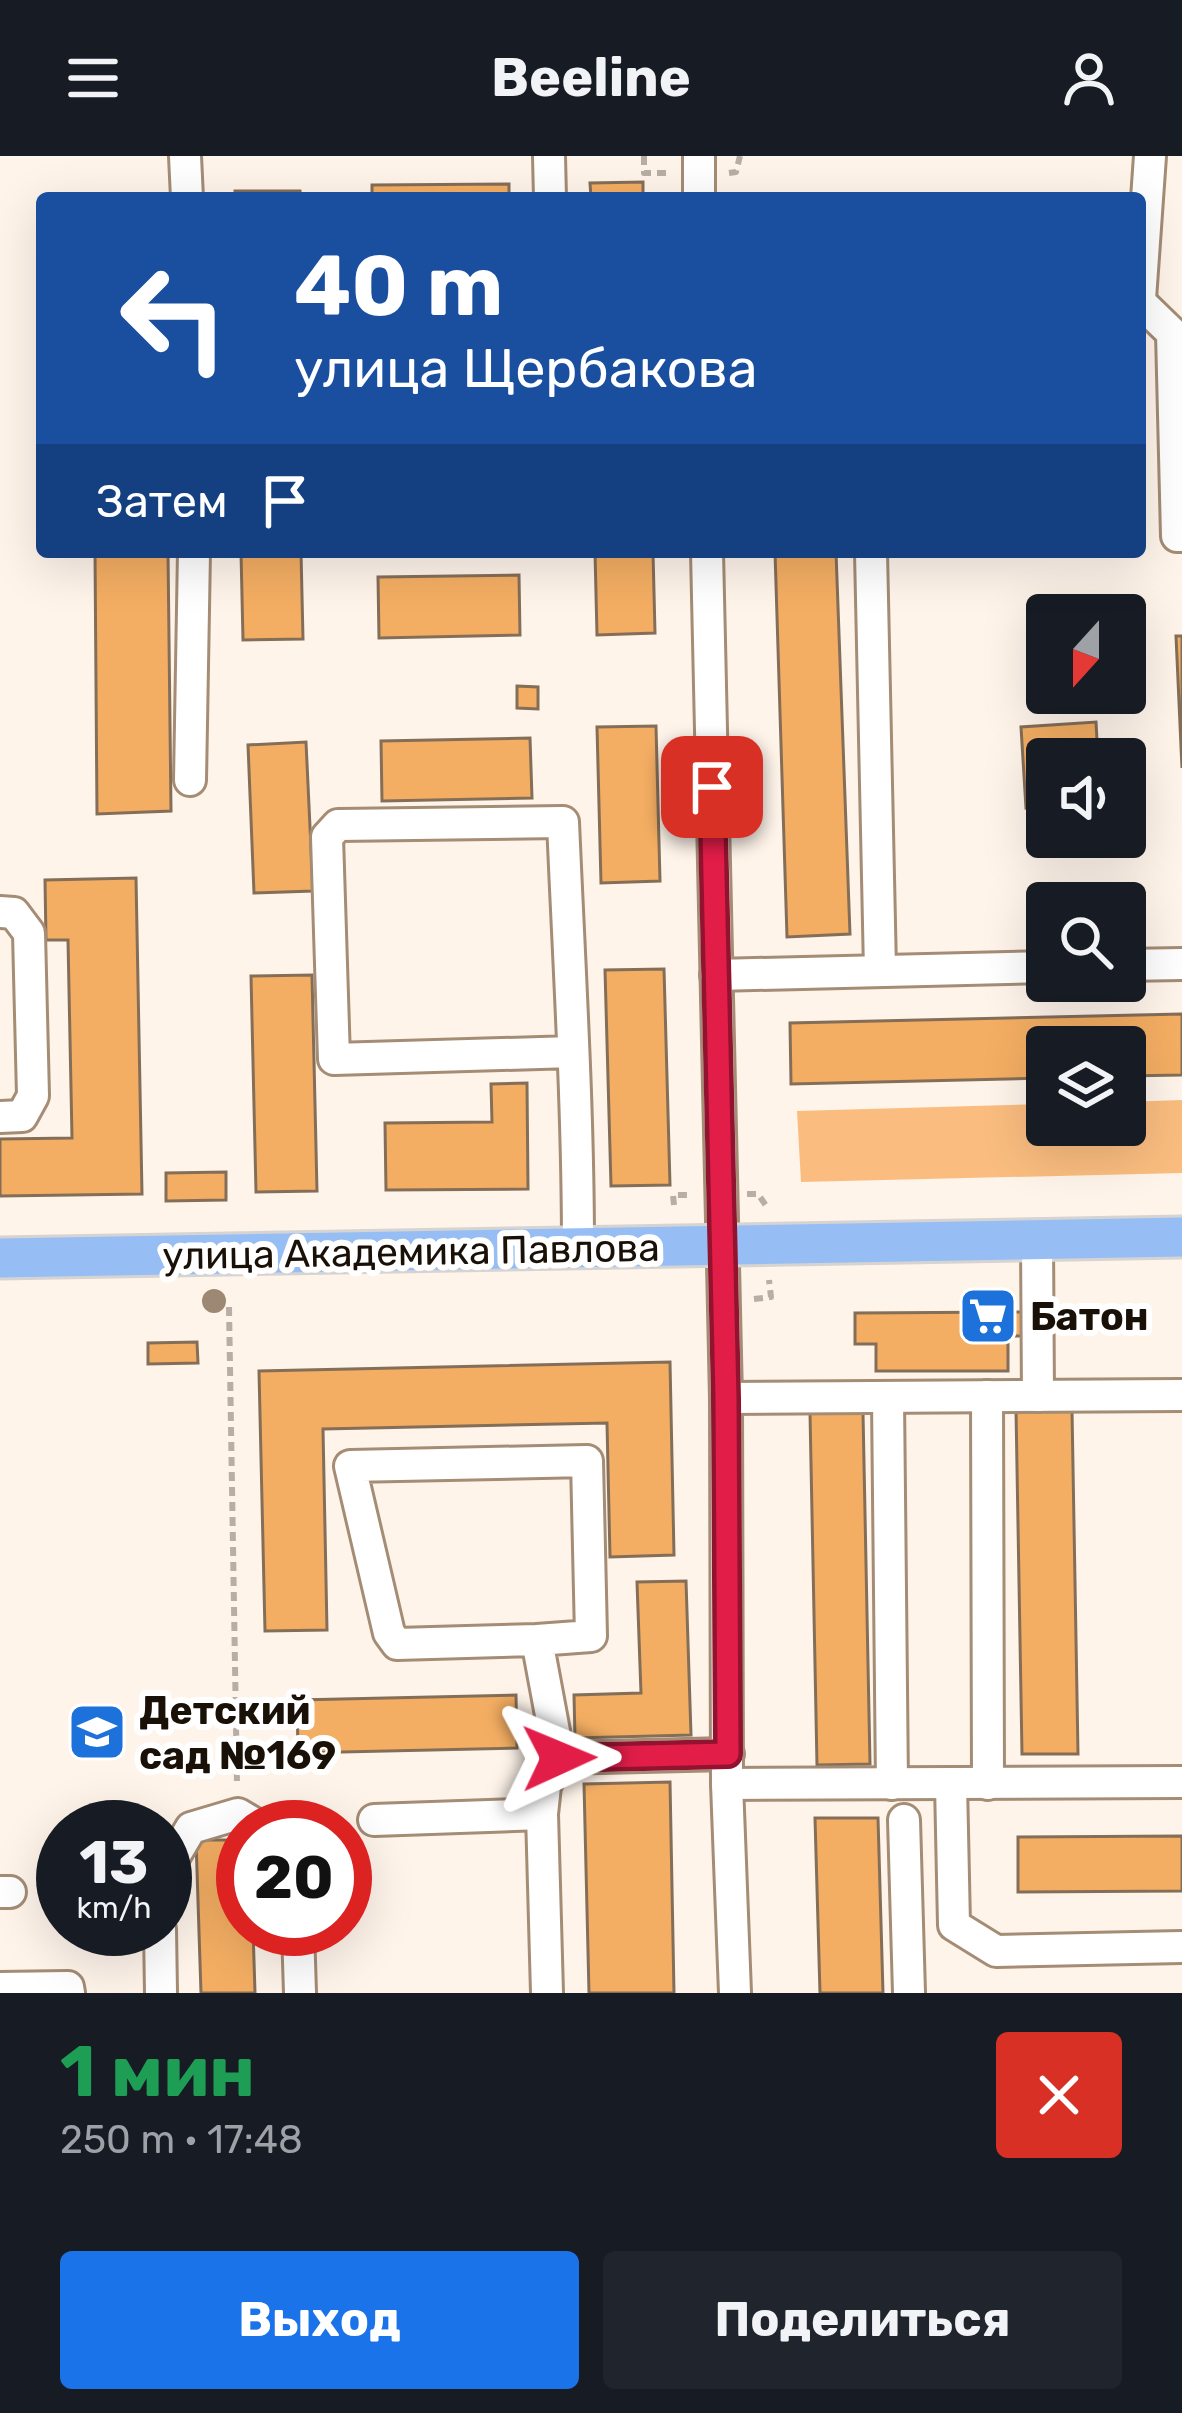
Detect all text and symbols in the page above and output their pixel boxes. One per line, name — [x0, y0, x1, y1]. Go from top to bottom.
icon: menu — [60, 45, 126, 111]
icon: person — [1056, 45, 1122, 111]
text: Beeline — [491, 46, 691, 110]
text: 40 m — [294, 236, 503, 336]
icon: left — [96, 240, 252, 396]
text: улица Щербакова — [294, 337, 757, 401]
icon: arrive — [252, 468, 318, 534]
text: Затем — [96, 475, 228, 528]
north arrow — [1026, 594, 1146, 714]
map controls — [1026, 594, 1146, 1146]
pin — [661, 736, 763, 838]
button: sound — [1026, 738, 1146, 858]
icon: arrive — [679, 754, 745, 820]
button: search — [1026, 882, 1146, 1002]
button: layers — [1026, 1026, 1146, 1146]
street label: улица Академика Павлова — [162, 1225, 660, 1279]
supermarket icon: Батон — [957, 1285, 1019, 1347]
place label: Батон — [1030, 1294, 1149, 1340]
place label: Детский сад №169 — [139, 1688, 336, 1779]
position arrow — [496, 1695, 622, 1821]
school or university icon: Детский сад №169 — [66, 1701, 128, 1763]
speed limit sign: 20 — [216, 1800, 372, 1956]
text: 13 — [79, 1827, 149, 1898]
text: km/h — [77, 1890, 151, 1926]
text: 1 мин — [60, 2029, 255, 2114]
button: close — [996, 2032, 1122, 2158]
text: 250 m · 17:48 — [60, 2117, 303, 2163]
button: Выход — [60, 2251, 579, 2389]
button: Поделиться — [603, 2251, 1122, 2389]

